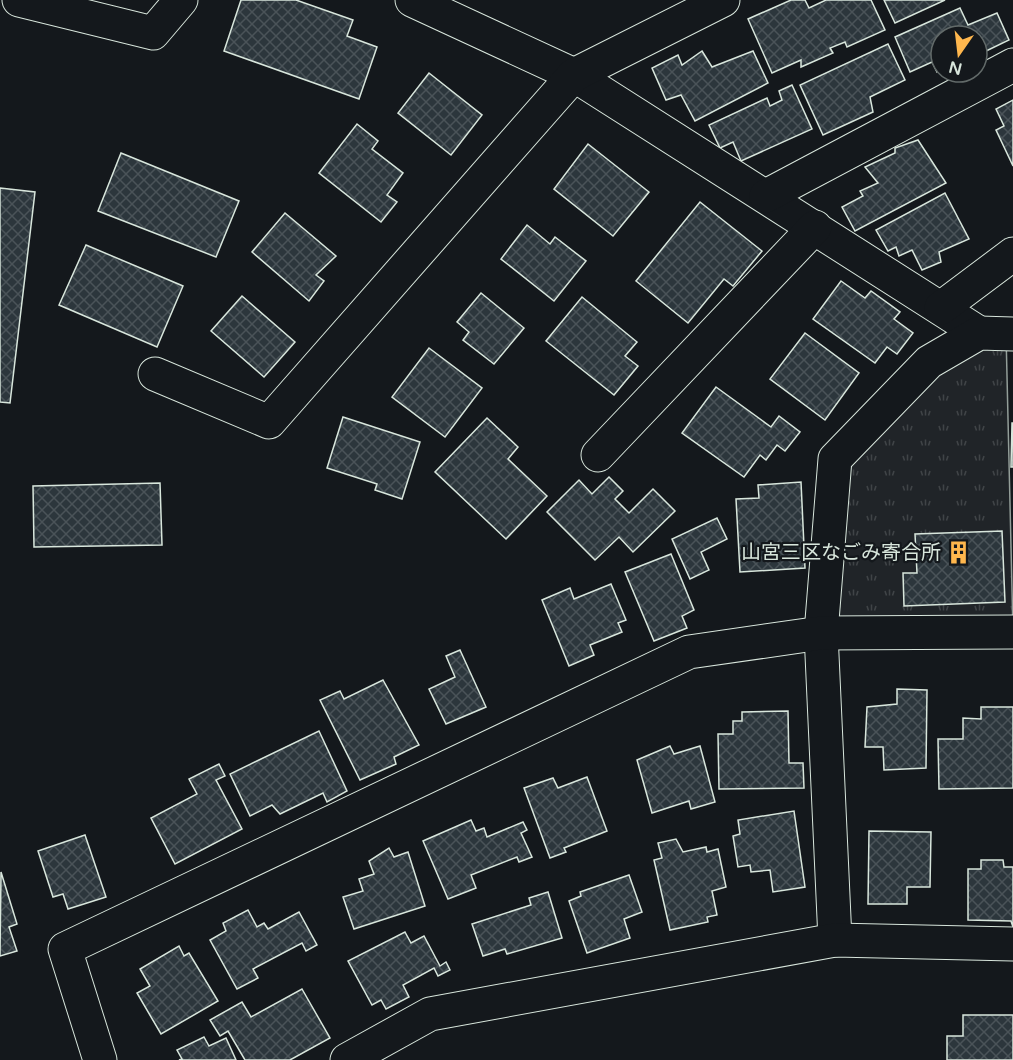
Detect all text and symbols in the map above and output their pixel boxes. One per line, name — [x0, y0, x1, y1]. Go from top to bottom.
north arrow — [929, 24, 989, 84]
text: N — [947, 56, 964, 79]
building icon: 山宮三区なごみ寄合所 — [946, 540, 972, 566]
place label: 山宮三区なごみ寄合所 — [741, 541, 941, 565]

